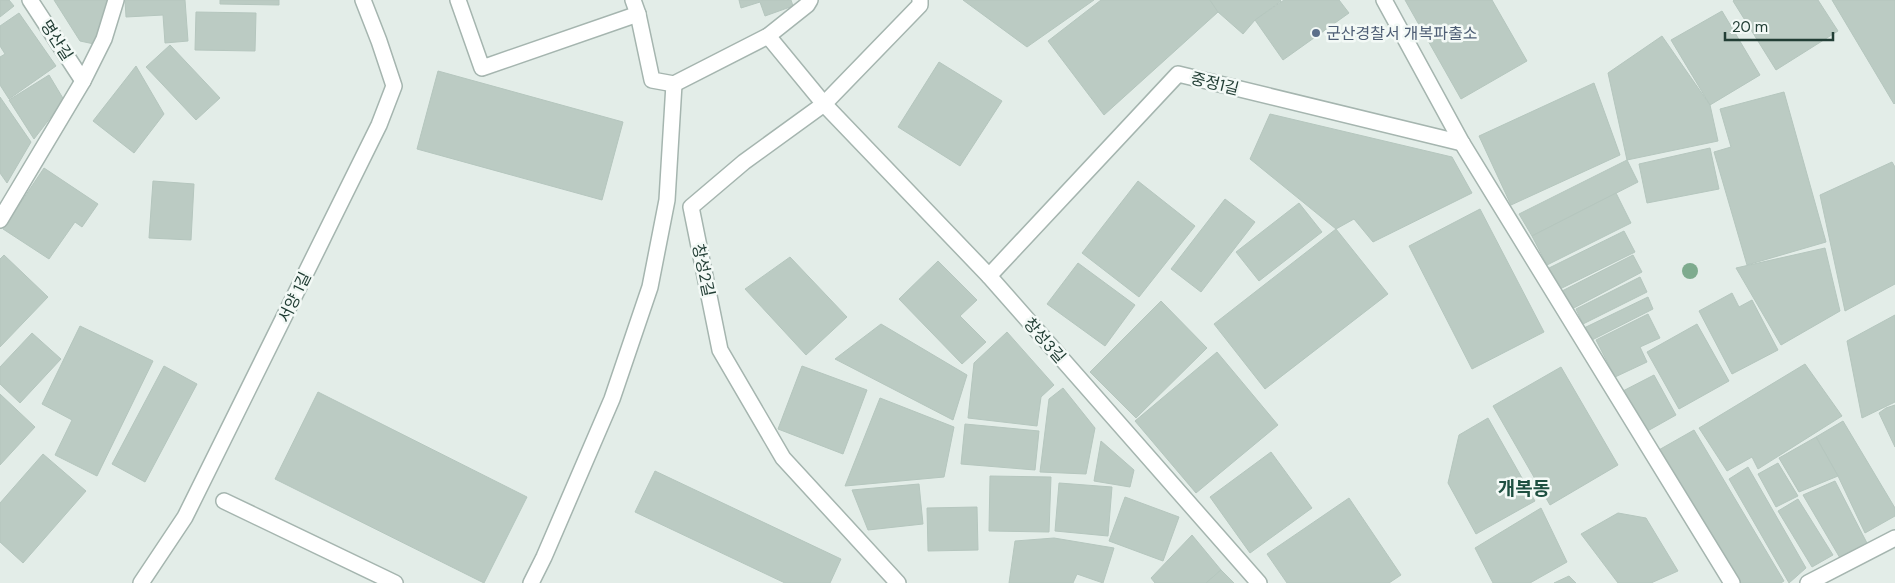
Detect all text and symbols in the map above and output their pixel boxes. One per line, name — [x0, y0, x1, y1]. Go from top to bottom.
scale bar — [1725, 10, 1832, 42]
street label: 명산길 — [36, 16, 77, 65]
text: 20 m — [1732, 17, 1768, 37]
place label: 군산경찰서 개복파출소 — [1326, 23, 1477, 44]
marker: 군산경찰서 개복파출소 — [1310, 27, 1322, 39]
street label: 중정1길 — [1188, 67, 1241, 100]
street label: 창성2길 — [688, 242, 719, 298]
street label: 서양 1길 — [273, 269, 316, 326]
street label: 창성3길 — [1019, 313, 1070, 367]
district label: 개복동 — [1498, 476, 1550, 501]

